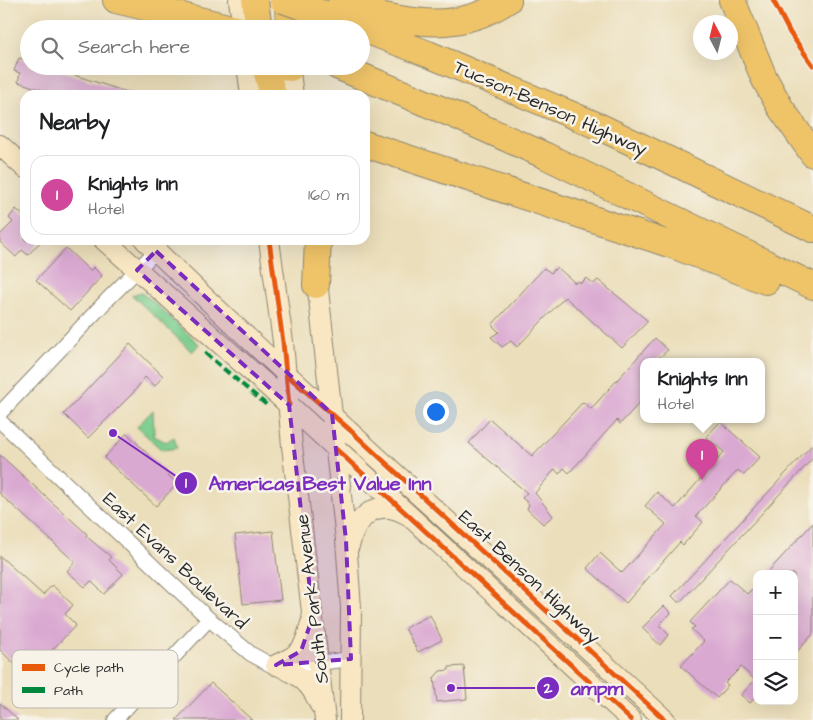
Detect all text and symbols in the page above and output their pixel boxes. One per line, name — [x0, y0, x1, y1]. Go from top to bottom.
north arrow — [693, 15, 738, 60]
search box — [20, 20, 370, 75]
icon: search — [38, 34, 66, 62]
text: Search here — [78, 34, 190, 61]
street label: Tucson–Benson Highway — [449, 54, 652, 164]
text: Nearby — [40, 108, 110, 137]
text: Knights Inn — [88, 171, 178, 198]
text: 1 — [56, 184, 58, 206]
text: 160 m — [308, 184, 349, 206]
text: Hotel — [88, 198, 124, 220]
popup — [640, 358, 765, 423]
text: Knights Inn — [658, 366, 747, 393]
text: Hotel — [658, 393, 694, 415]
your location — [423, 399, 449, 425]
pin: 1 — [686, 439, 718, 480]
callout: Americas Best Value Inn — [174, 465, 442, 500]
text: Americas Best Value Inn — [208, 470, 432, 498]
text: 1 — [185, 473, 187, 494]
street label: East Evans Boulevard — [96, 486, 254, 636]
street label: East Benson Highway — [451, 504, 606, 651]
street label: South Park Avenue — [289, 513, 336, 685]
map controls — [753, 570, 798, 705]
button: + — [753, 570, 798, 615]
button: − — [753, 615, 798, 660]
legend — [12, 650, 178, 708]
text: Cycle path — [54, 658, 123, 678]
button: layers — [753, 660, 798, 705]
callout: ampm — [535, 670, 633, 705]
text: ampm — [570, 675, 624, 703]
text: 2 — [543, 678, 553, 699]
text: Path — [54, 681, 83, 701]

